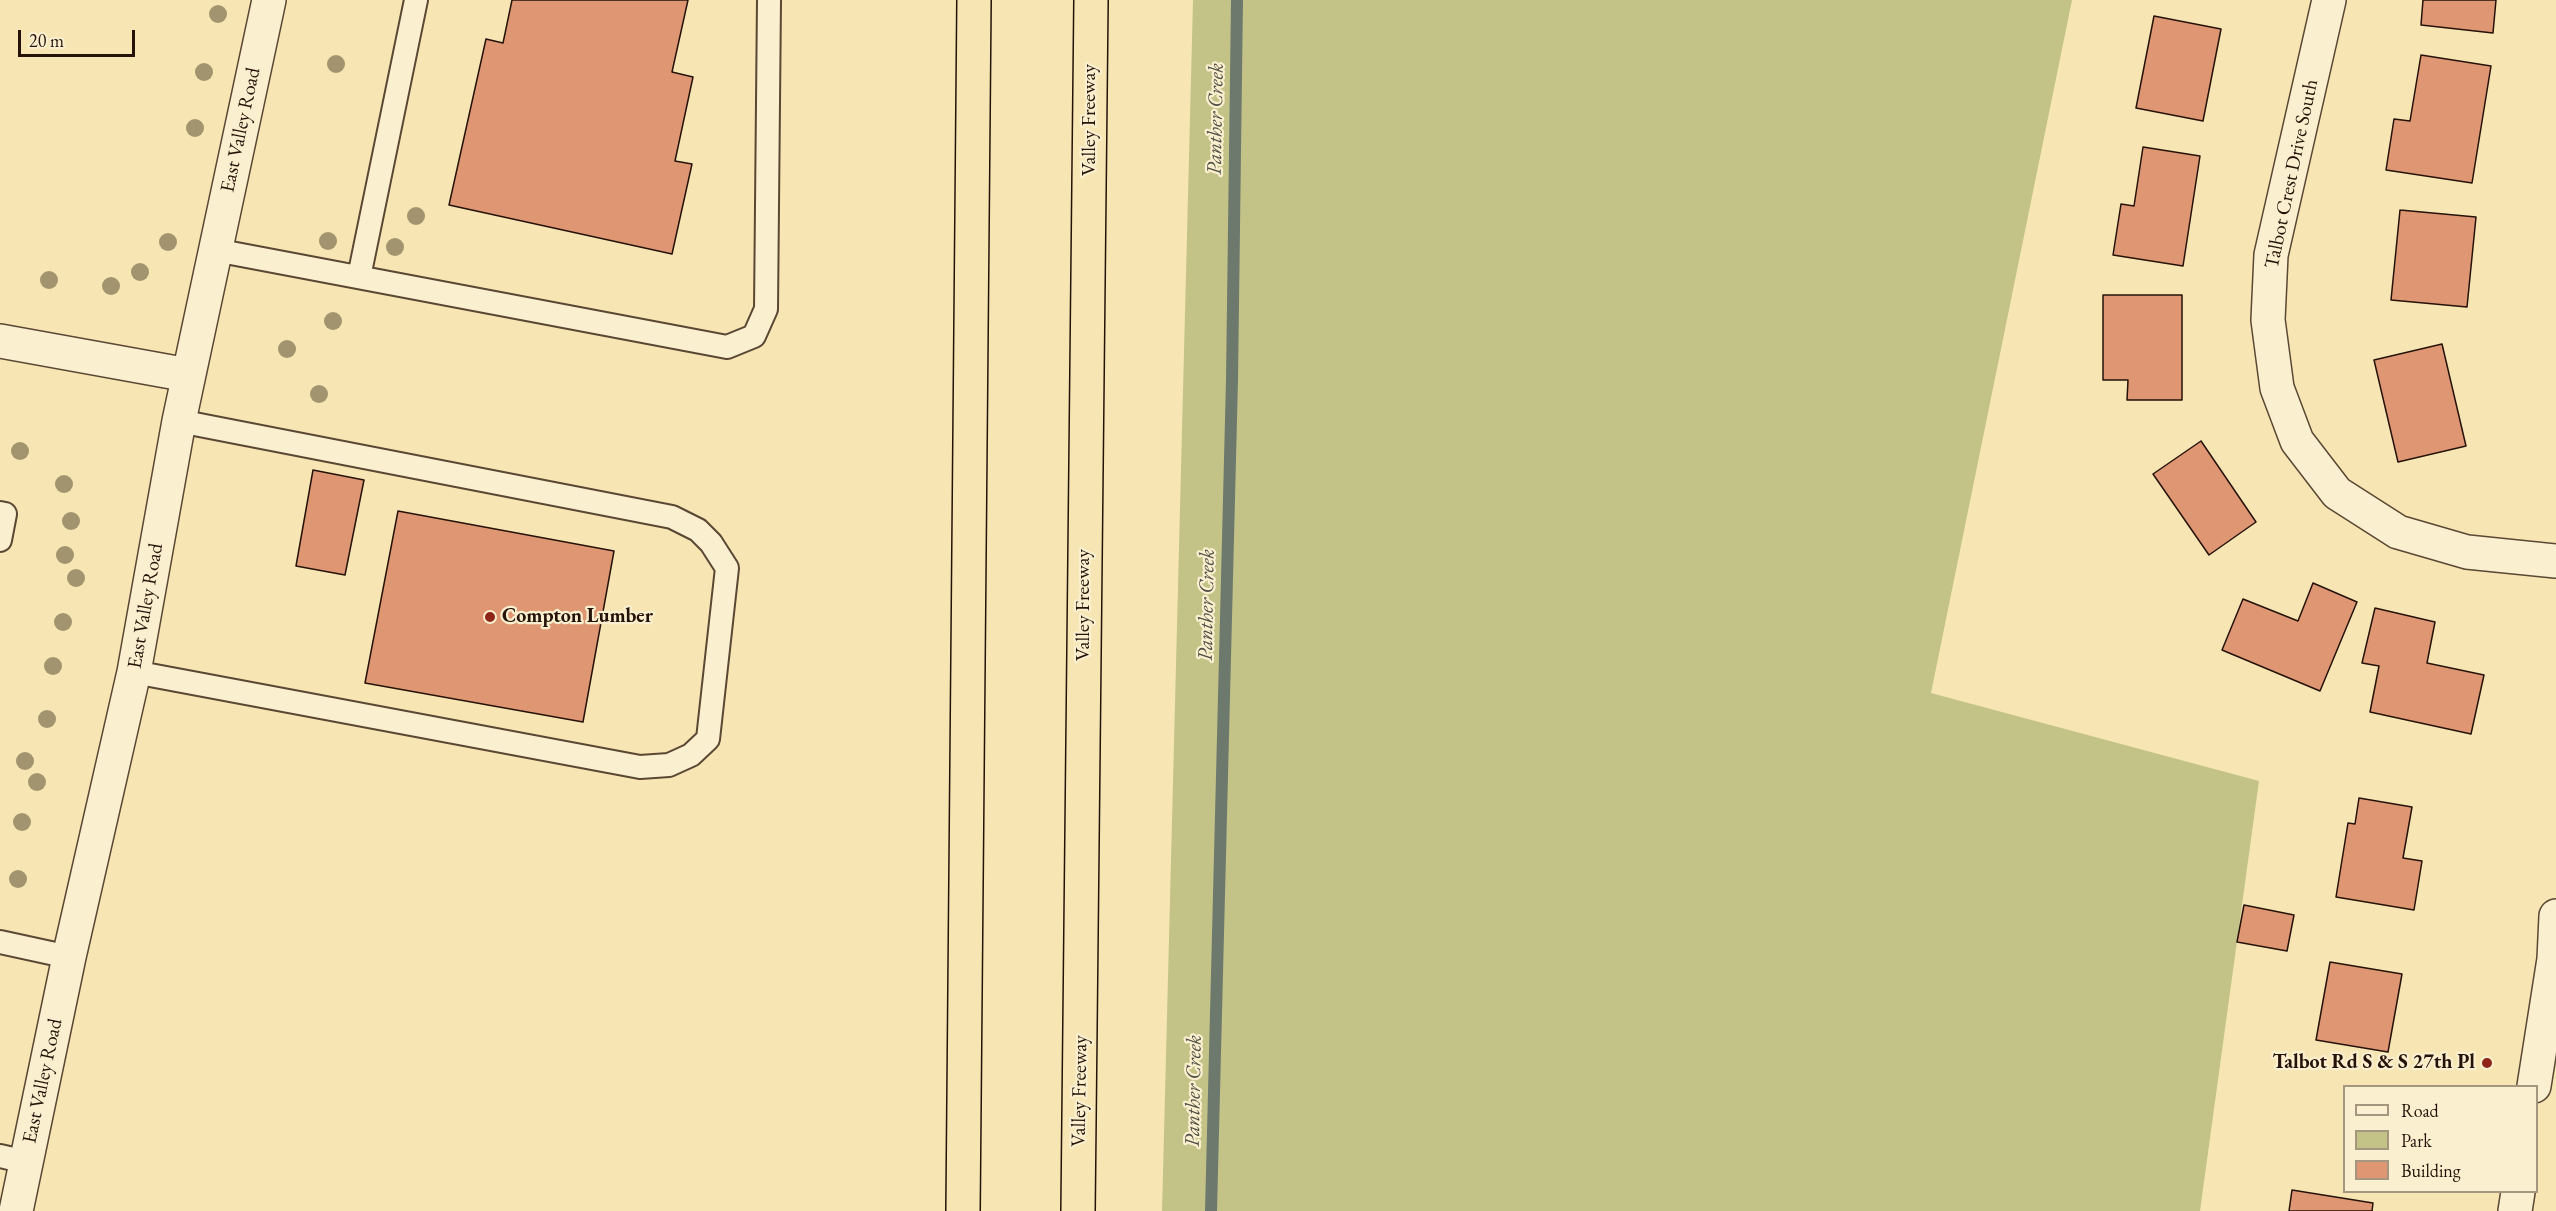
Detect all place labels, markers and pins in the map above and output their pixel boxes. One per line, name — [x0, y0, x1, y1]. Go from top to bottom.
place label: Compton Lumber — [502, 605, 653, 629]
marker: Compton Lumber — [483, 610, 497, 624]
place label: Talbot Rd S & S 27th Pl — [2272, 1051, 2475, 1075]
marker: Talbot Rd S & S 27th Pl — [2480, 1056, 2494, 1070]

